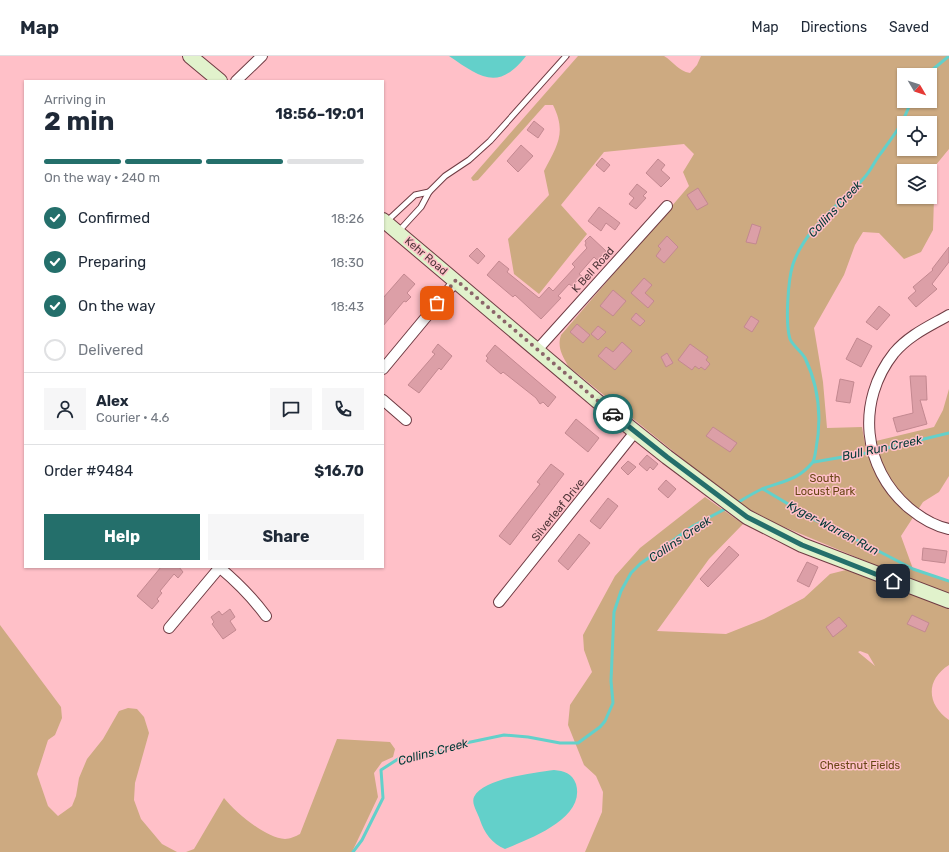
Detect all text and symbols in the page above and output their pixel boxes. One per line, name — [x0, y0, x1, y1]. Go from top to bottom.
text: Map — [20, 16, 59, 39]
text: Map — [752, 19, 779, 36]
text: Directions — [801, 19, 867, 36]
text: Saved — [889, 19, 929, 36]
north arrow — [897, 68, 937, 108]
map controls — [897, 68, 937, 204]
text: Arriving in — [44, 92, 106, 107]
text: 18:56–19:01 — [275, 105, 364, 123]
text: 2 min — [44, 106, 114, 137]
button: locate — [897, 116, 937, 156]
button: layers — [897, 164, 937, 204]
text: On the way · 240 m — [44, 170, 160, 185]
water label: Collins Creek — [805, 177, 865, 240]
icon: check — [44, 207, 66, 229]
text: Confirmed — [78, 209, 150, 227]
text: 18:26 — [331, 211, 364, 226]
street label: Kehr Road — [402, 234, 450, 278]
street label: K Bell Road — [569, 245, 617, 295]
icon: check — [44, 251, 66, 273]
text: Preparing — [78, 253, 146, 271]
text: 18:30 — [331, 255, 364, 270]
pin — [420, 286, 454, 320]
icon: bag — [426, 292, 448, 314]
icon: check — [44, 295, 66, 317]
text: On the way — [78, 297, 156, 315]
text: 18:43 — [331, 299, 364, 314]
text: Delivered — [78, 341, 143, 359]
button: person — [44, 388, 86, 430]
button: chat — [270, 388, 312, 430]
button: phone — [322, 388, 364, 430]
text: Alex — [96, 392, 129, 410]
courier — [593, 394, 633, 434]
icon: car — [602, 403, 624, 425]
text: Courier · 4.6 — [96, 410, 169, 425]
water label: Bull Run Creek — [841, 433, 924, 463]
text: Order #9484 — [44, 462, 133, 480]
text: $16.70 — [314, 462, 364, 480]
park label: South Locust Park — [795, 472, 856, 498]
street label: Silverleaf Drive — [529, 476, 587, 544]
water label: Kyger-Warren Run — [785, 498, 881, 558]
water label: Collins Creek — [646, 513, 714, 565]
button: Help — [44, 514, 200, 560]
button: Share — [208, 514, 364, 560]
pin — [876, 564, 910, 598]
icon: home — [882, 570, 904, 592]
water label: Collins Creek — [396, 736, 470, 768]
park label: Chestnut Fields — [820, 759, 901, 772]

